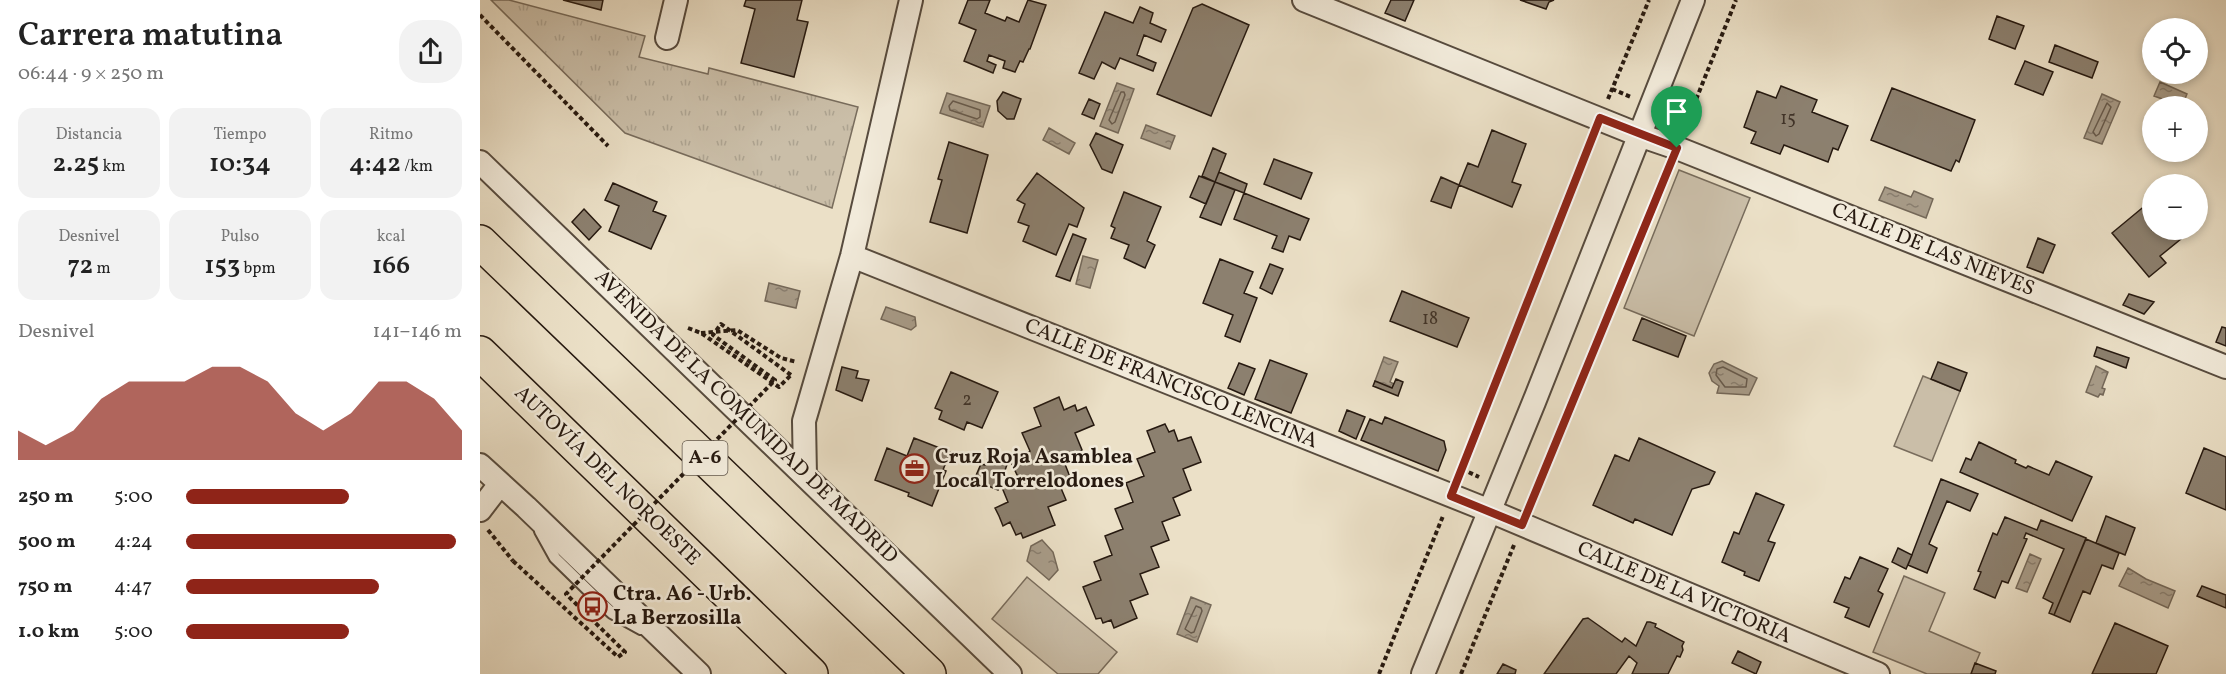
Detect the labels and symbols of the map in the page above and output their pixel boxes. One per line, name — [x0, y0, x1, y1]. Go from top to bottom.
pin — [1651, 86, 1702, 148]
house number: 15 — [1780, 107, 1796, 132]
street label: CALLE DE LAS NIEVES — [1827, 196, 2039, 304]
street label: AVENIDA DE LA COMUNIDAD DE MADRID — [588, 263, 904, 571]
house number: 18 — [1422, 307, 1438, 332]
street label: CALLE DE FRANCISCO LENCINA — [1020, 312, 1322, 456]
street label: AUTOVÍA DEL NOROESTE — [508, 379, 706, 573]
house number: 2 — [962, 388, 972, 413]
road number: A-6 — [682, 441, 728, 475]
place label: Cruz Roja Asamblea Local Torrelodones — [935, 443, 1133, 496]
office icon: Cruz Roja Asamblea Local Torrelodones — [898, 453, 930, 485]
street label: CALLE DE LA VICTORIA — [1572, 535, 1796, 651]
place label: Ctra. A6 - Urb. La Berzosilla — [613, 580, 751, 633]
bus stop icon: Ctra. A6 - Urb. La Berzosilla — [576, 590, 608, 622]

